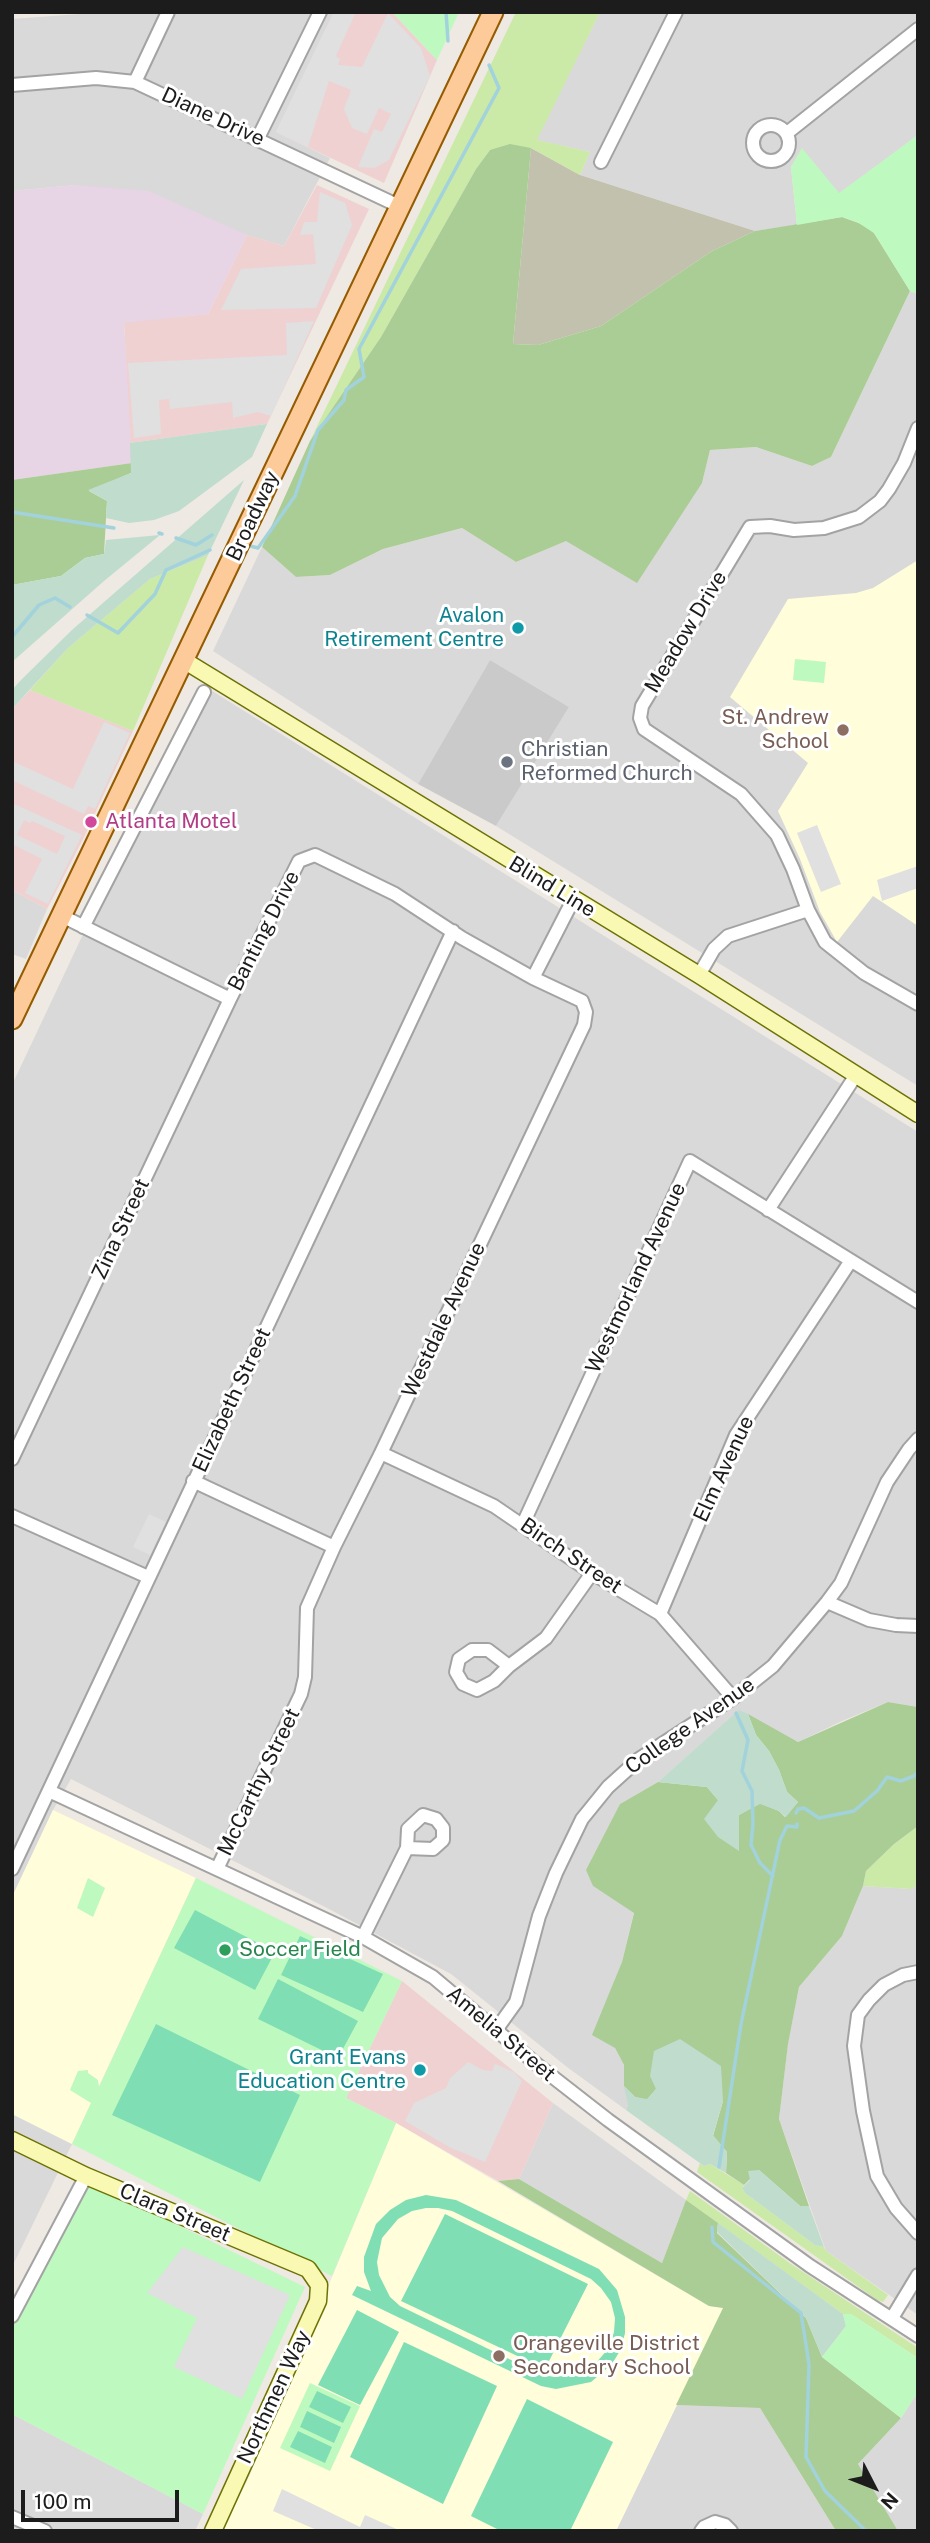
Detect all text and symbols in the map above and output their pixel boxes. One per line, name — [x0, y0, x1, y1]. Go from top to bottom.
street label: Diane Drive — [157, 82, 269, 152]
street label: Broadway — [221, 467, 285, 565]
street label: Meadow Drive — [640, 566, 732, 698]
place label: Avalon Retirement Centre — [324, 603, 504, 653]
marker: Avalon Retirement Centre — [510, 620, 526, 636]
place label: St. Andrew School — [721, 705, 829, 755]
marker: St. Andrew School — [835, 722, 851, 738]
place label: Christian Reformed Church — [521, 737, 693, 787]
marker: Christian Reformed Church — [499, 754, 515, 770]
place label: Atlanta Motel — [105, 809, 237, 835]
marker: Atlanta Motel — [83, 814, 99, 830]
street label: Blind Line — [504, 851, 600, 923]
street label: Banting Drive — [223, 867, 305, 995]
street label: Zina Street — [87, 1175, 155, 1283]
street label: Westmorland Avenue — [581, 1179, 691, 1377]
street label: Westdale Avenue — [397, 1238, 491, 1402]
street label: Elizabeth Street — [187, 1324, 277, 1476]
street label: Elm Avenue — [688, 1412, 760, 1526]
street label: Birch Street — [515, 1513, 627, 1599]
street label: College Avenue — [621, 1672, 759, 1780]
street label: McCarthy Street — [212, 1704, 306, 1860]
place label: Soccer Field — [239, 1937, 361, 1963]
marker: Soccer Field — [217, 1942, 233, 1958]
street label: Amelia Street — [441, 1981, 561, 2087]
place label: Grant Evans Education Centre — [237, 2045, 406, 2095]
marker: Grant Evans Education Centre — [412, 2062, 428, 2078]
street label: Clara Street — [116, 2178, 234, 2248]
street label: Northmen Way — [232, 2326, 316, 2468]
place label: Orangeville District Secondary School — [513, 2331, 700, 2381]
marker: Orangeville District Secondary School — [491, 2348, 507, 2364]
north arrow — [839, 2452, 909, 2522]
scale bar — [24, 2476, 182, 2520]
text: N — [876, 2488, 903, 2514]
text: 100 m — [34, 2489, 91, 2514]

